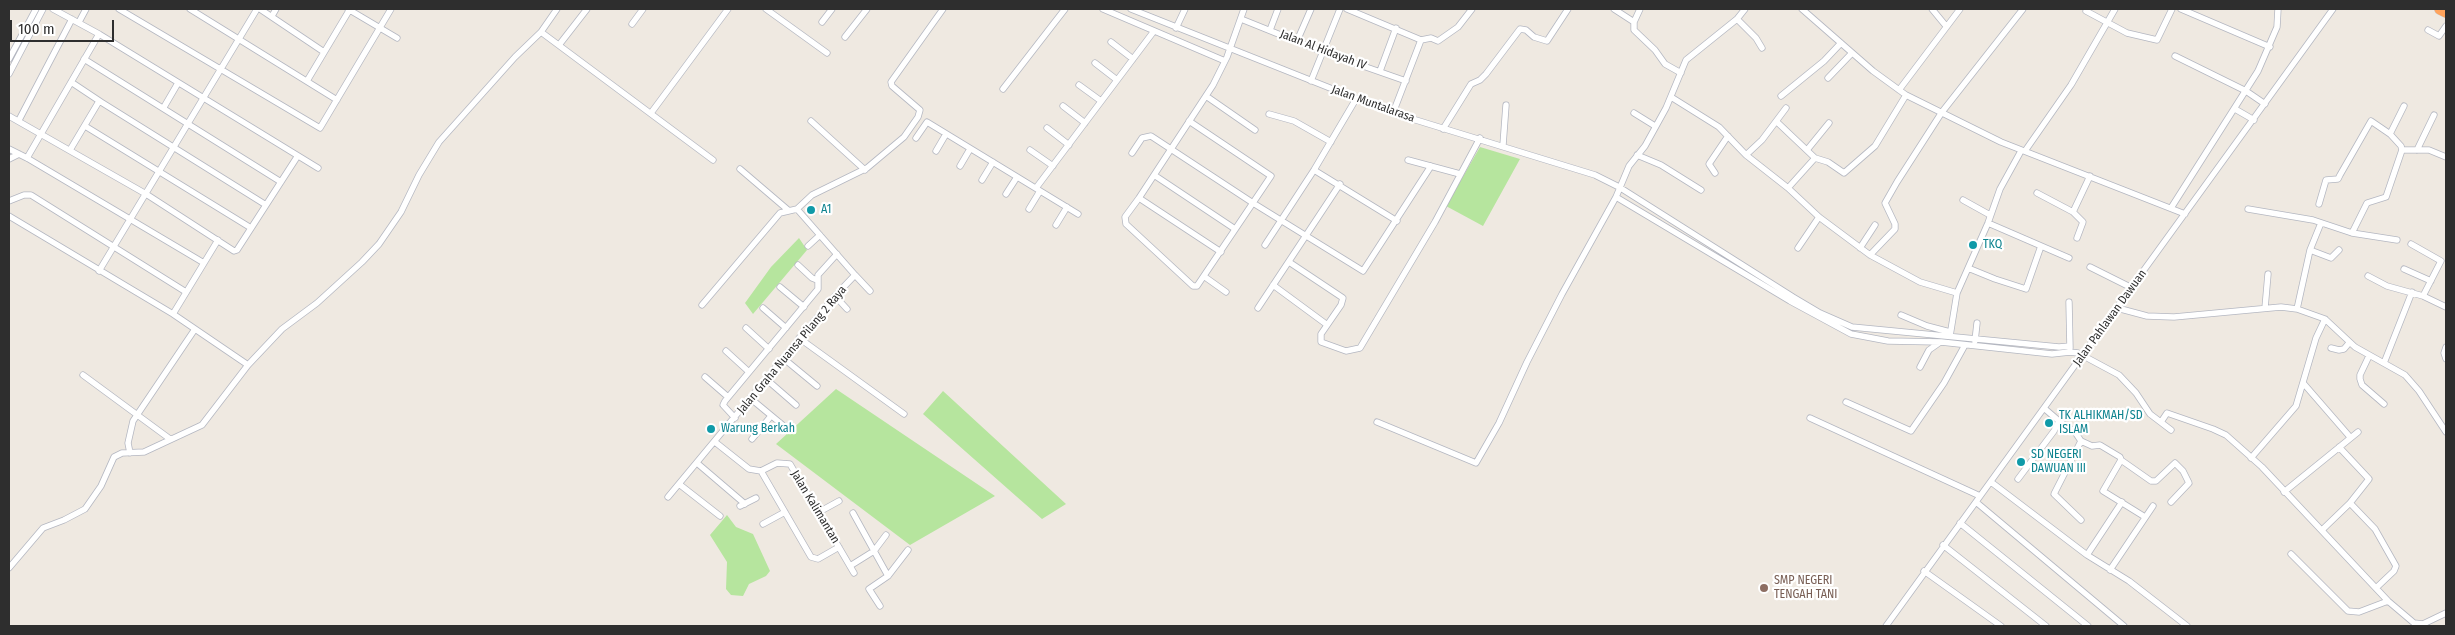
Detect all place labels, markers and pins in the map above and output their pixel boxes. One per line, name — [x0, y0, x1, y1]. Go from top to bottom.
place label: A1 — [821, 203, 831, 217]
marker: A1 — [805, 204, 817, 216]
place label: TKQ — [1983, 238, 2002, 252]
marker: TKQ — [1967, 239, 1979, 251]
place label: TK ALHIKMAH/SD ISLAM — [2059, 409, 2143, 437]
marker: TK ALHIKMAH/SD ISLAM — [2043, 417, 2055, 429]
place label: Warung Berkah — [721, 422, 795, 436]
marker: Warung Berkah — [705, 423, 717, 435]
place label: SD NEGERI DAWUAN III — [2031, 448, 2086, 476]
marker: SD NEGERI DAWUAN III — [2015, 456, 2027, 468]
place label: SMP NEGERI TENGAH TANI — [1774, 574, 1837, 602]
marker: SMP NEGERI TENGAH TANI — [1758, 582, 1770, 594]

